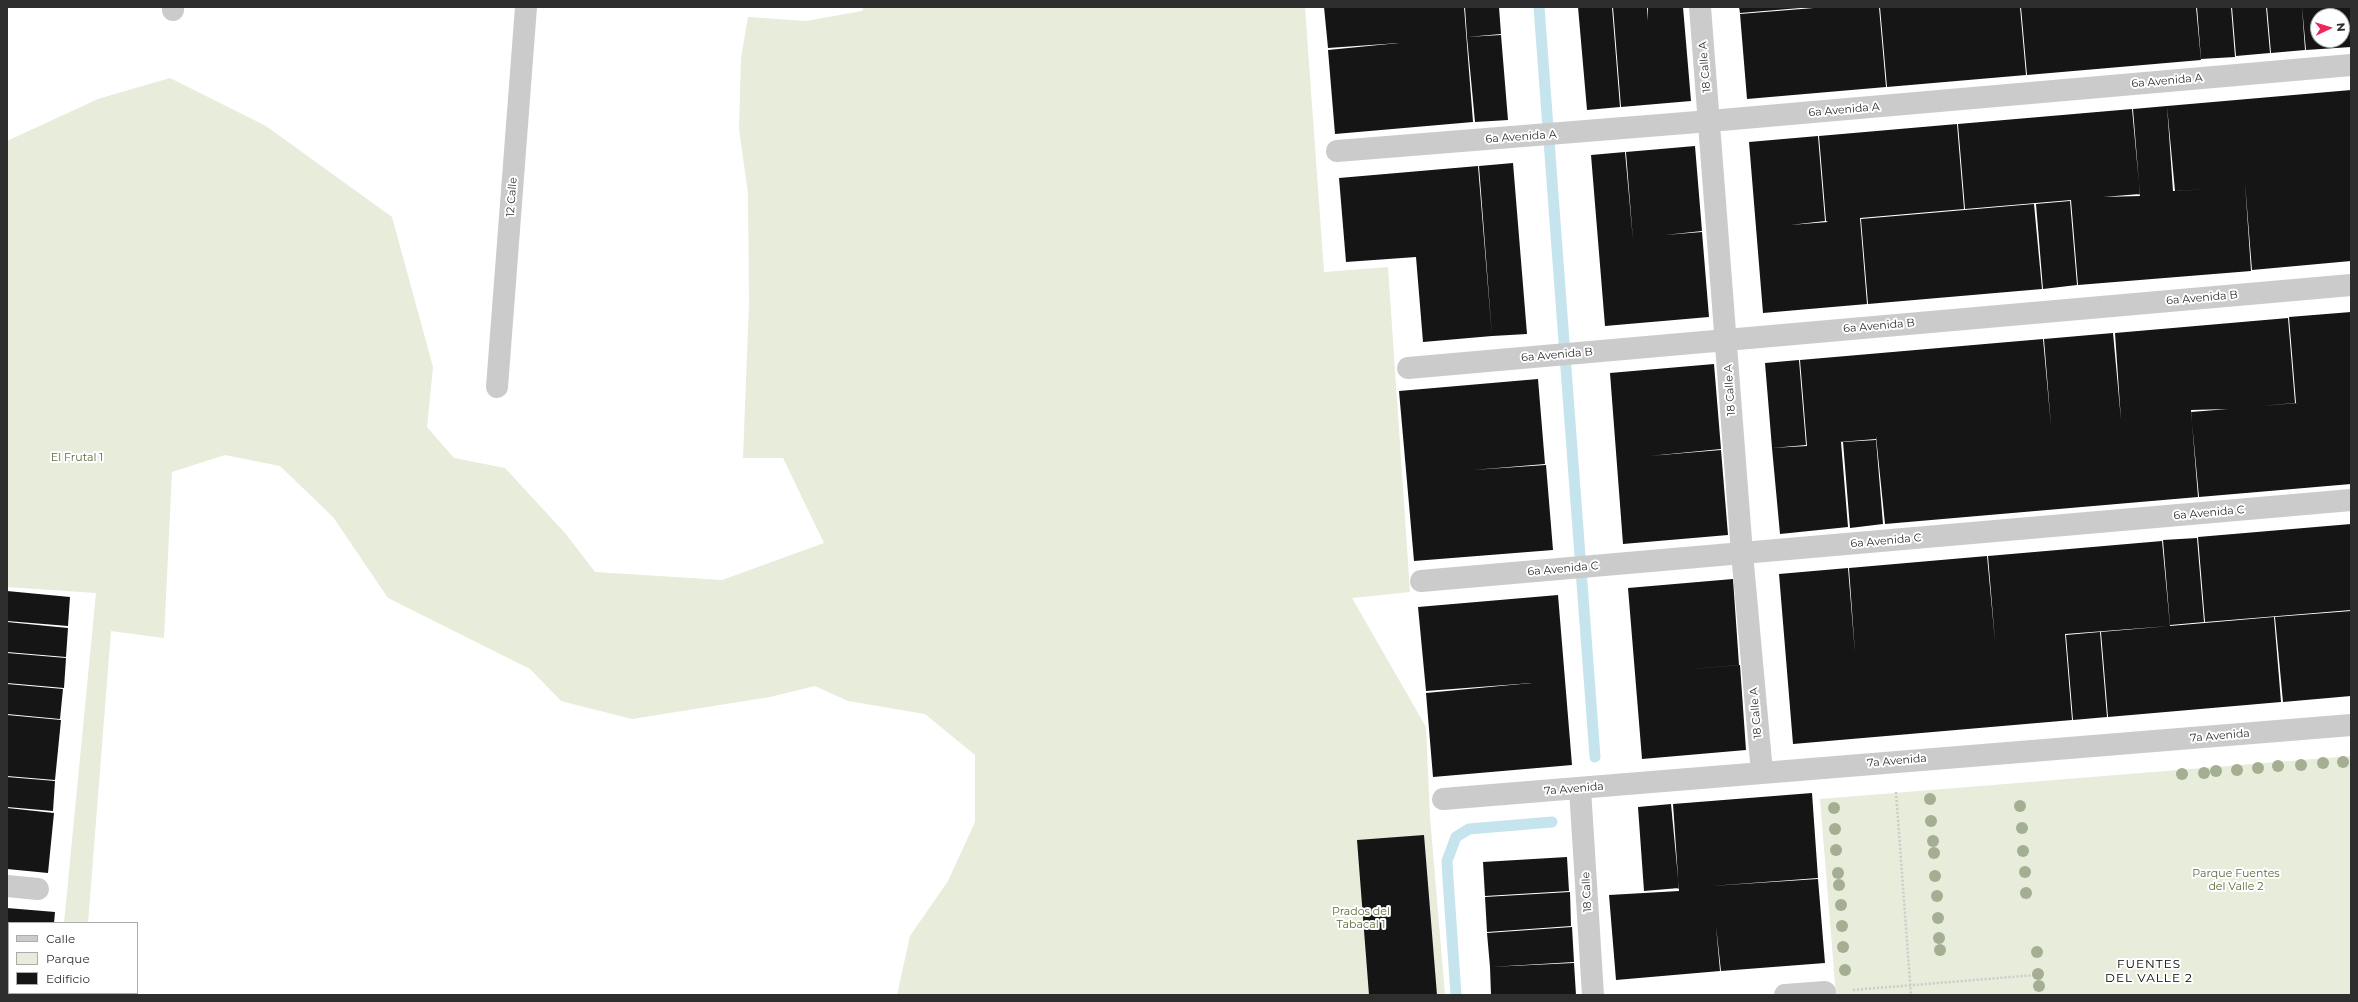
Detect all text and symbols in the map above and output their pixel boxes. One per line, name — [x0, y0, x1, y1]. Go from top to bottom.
north arrow — [2310, 8, 2350, 48]
text: N — [2334, 22, 2348, 32]
street label: 18 Calle A — [1696, 41, 1714, 93]
street label: 6a Avenida A — [2131, 71, 2203, 91]
street label: 6a Avenida A — [1808, 100, 1880, 120]
street label: 6a Avenida A — [1485, 128, 1557, 146]
street label: 12 Calle — [504, 177, 520, 217]
street label: 6a Avenida B — [2166, 288, 2238, 308]
street label: 6a Avenida B — [1843, 316, 1915, 336]
street label: 6a Avenida B — [1521, 345, 1593, 365]
street label: 18 Calle A — [1722, 364, 1738, 416]
park label: El Frutal 1 — [51, 451, 103, 465]
street label: 6a Avenida C — [2173, 503, 2245, 523]
street label: 6a Avenida C — [1850, 531, 1922, 551]
street label: 6a Avenida C — [1527, 559, 1599, 579]
street label: 18 Calle A — [1747, 687, 1765, 739]
street label: 7a Avenida — [2190, 727, 2250, 745]
street label: 7a Avenida — [1867, 752, 1927, 770]
street label: 7a Avenida — [1544, 780, 1604, 798]
park label: Parque Fuentes del Valle 2 — [2192, 867, 2280, 893]
street label: 18 Calle — [1579, 871, 1595, 913]
park label: Prados del Tabacal 1 — [1332, 905, 1390, 931]
legend — [8, 922, 138, 994]
text: Calle — [46, 931, 75, 946]
text: Parque — [46, 951, 90, 966]
district label: FUENTES DEL VALLE 2 — [2105, 957, 2193, 985]
text: Edificio — [46, 971, 90, 986]

